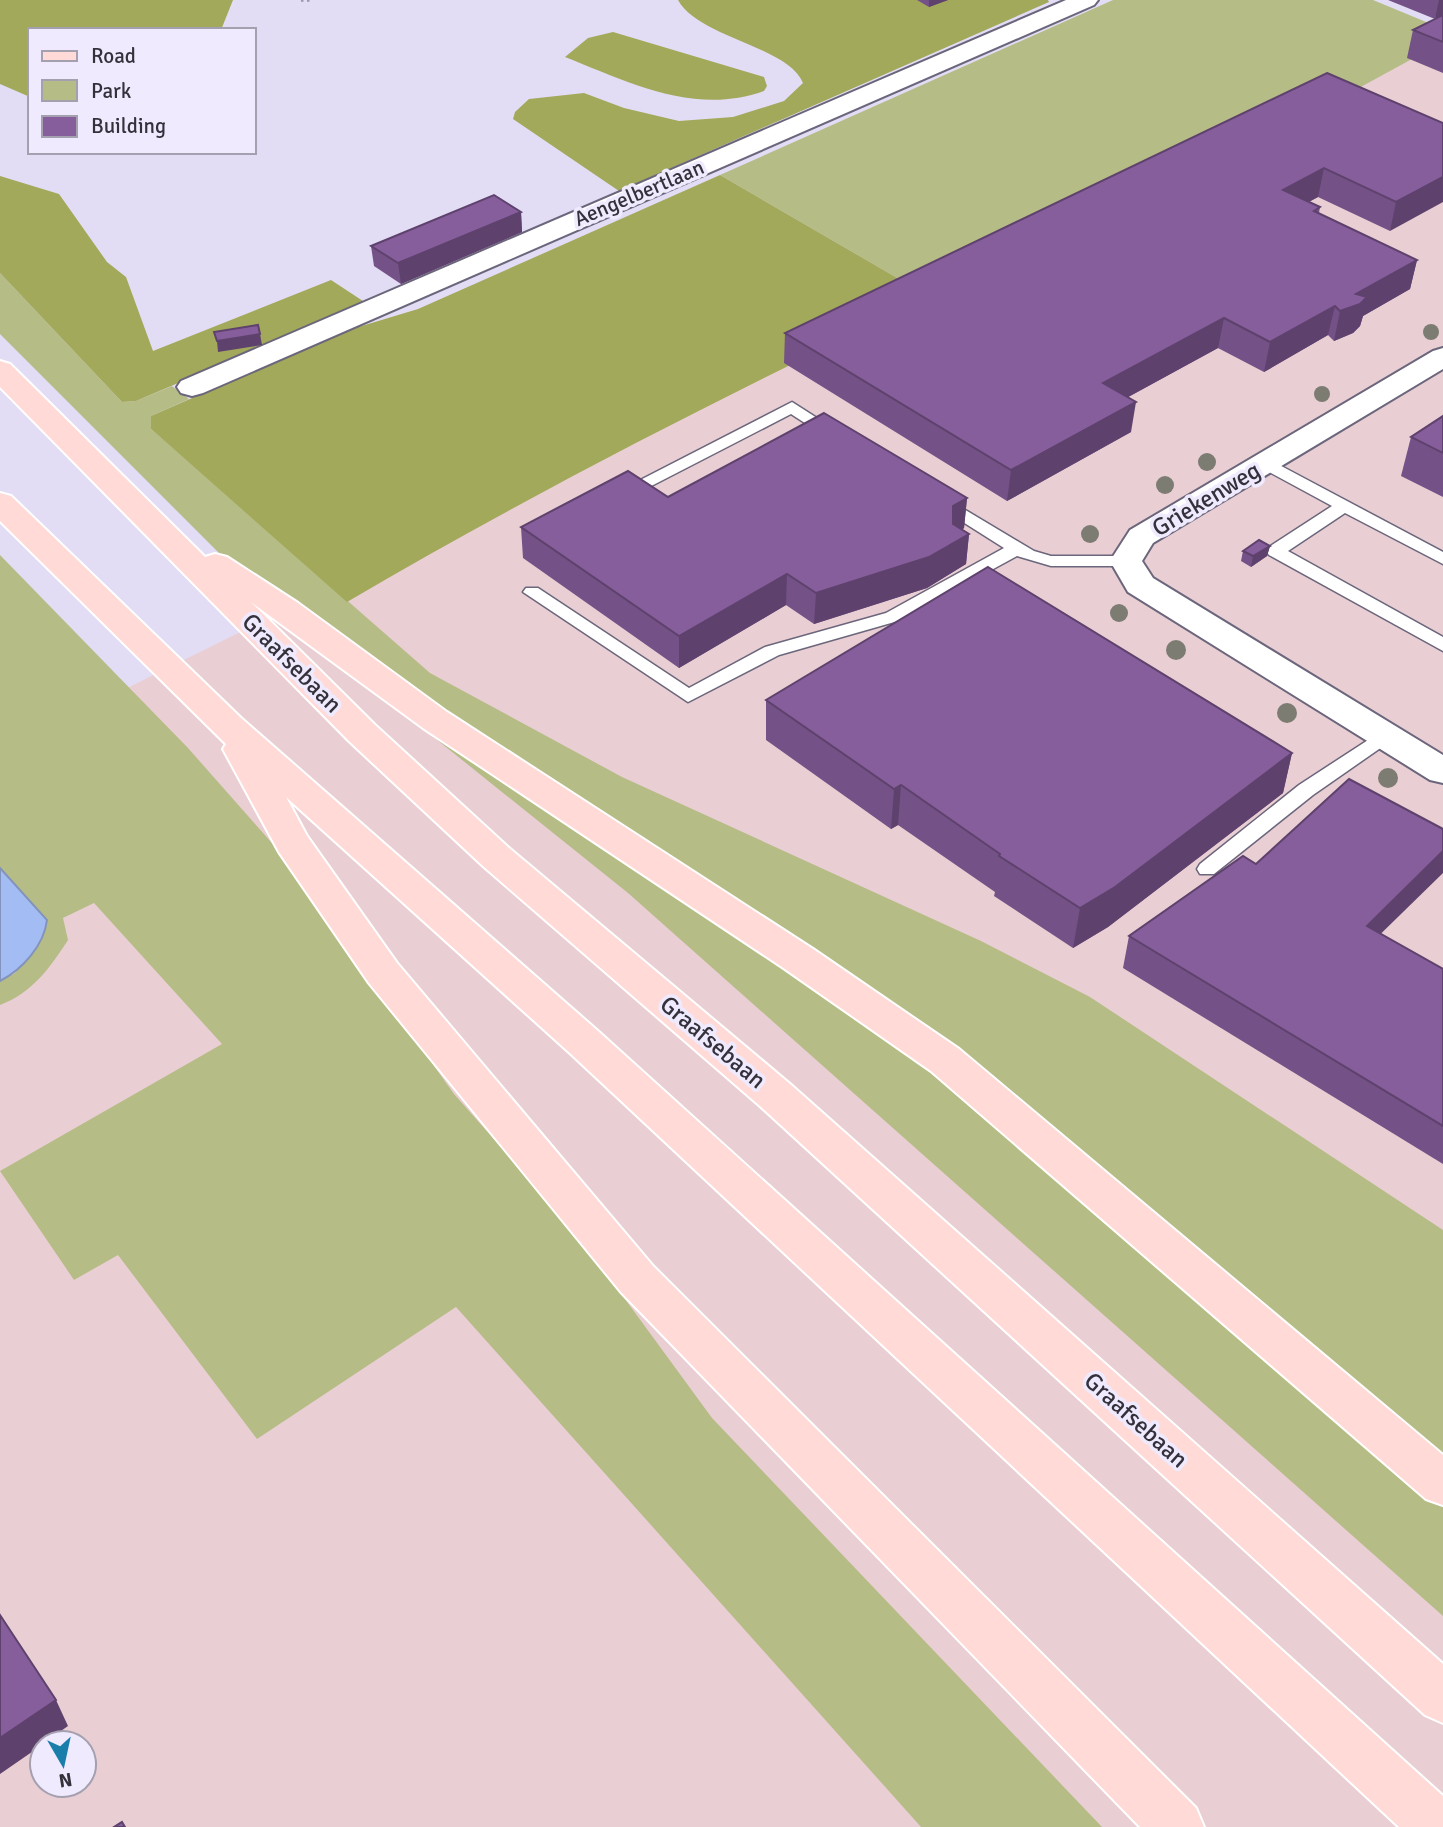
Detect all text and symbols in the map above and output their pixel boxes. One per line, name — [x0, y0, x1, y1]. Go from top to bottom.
legend — [28, 28, 256, 154]
text: Road — [91, 43, 136, 69]
text: Park — [91, 78, 132, 104]
text: Building — [91, 113, 166, 139]
street label: Aengelbertlaan — [570, 154, 708, 232]
street label: Griekenweg — [1146, 455, 1266, 543]
street label: Graafsebaan — [236, 607, 348, 719]
street label: Graafsebaan — [654, 989, 772, 1095]
street label: Graafsebaan — [1078, 1366, 1194, 1474]
north arrow — [28, 1729, 98, 1799]
text: N — [57, 1767, 74, 1793]

